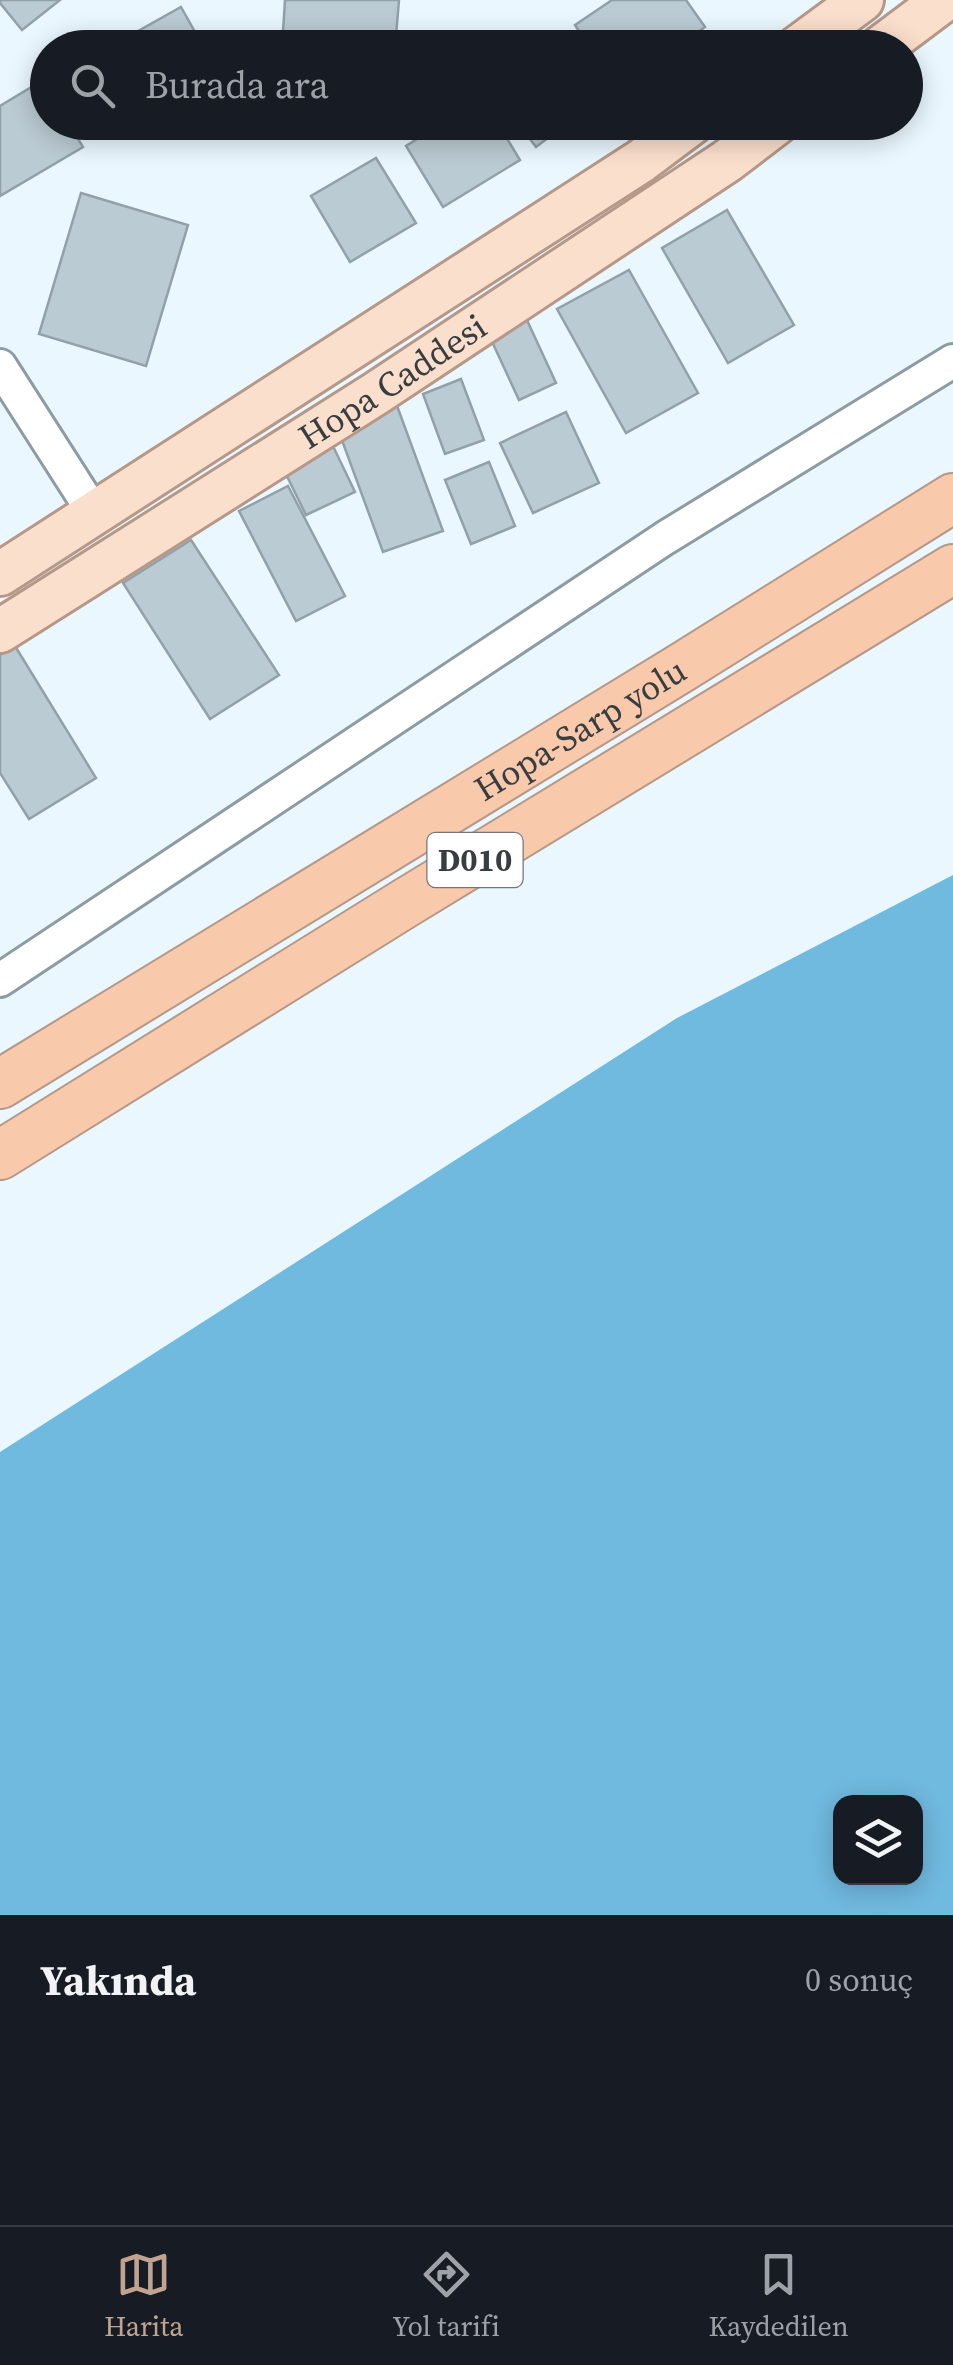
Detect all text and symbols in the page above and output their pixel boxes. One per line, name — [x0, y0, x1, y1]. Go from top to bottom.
search box — [30, 30, 923, 140]
icon: search — [65, 58, 120, 113]
text: Burada ara — [145, 59, 329, 111]
street label: Hopa Caddesi — [289, 303, 496, 460]
street label: Hopa-Sarp yolu — [465, 646, 695, 813]
road number: D010 — [428, 833, 522, 887]
map controls — [833, 1795, 923, 1885]
button: layers — [833, 1795, 923, 1885]
text: Yakında — [40, 1951, 196, 2009]
text: 0 sonuç — [805, 1958, 913, 2002]
tab: Harita — [104, 2247, 184, 2345]
tab: Yol tarifi — [392, 2247, 500, 2345]
tab: Kaydedilen — [709, 2247, 849, 2345]

